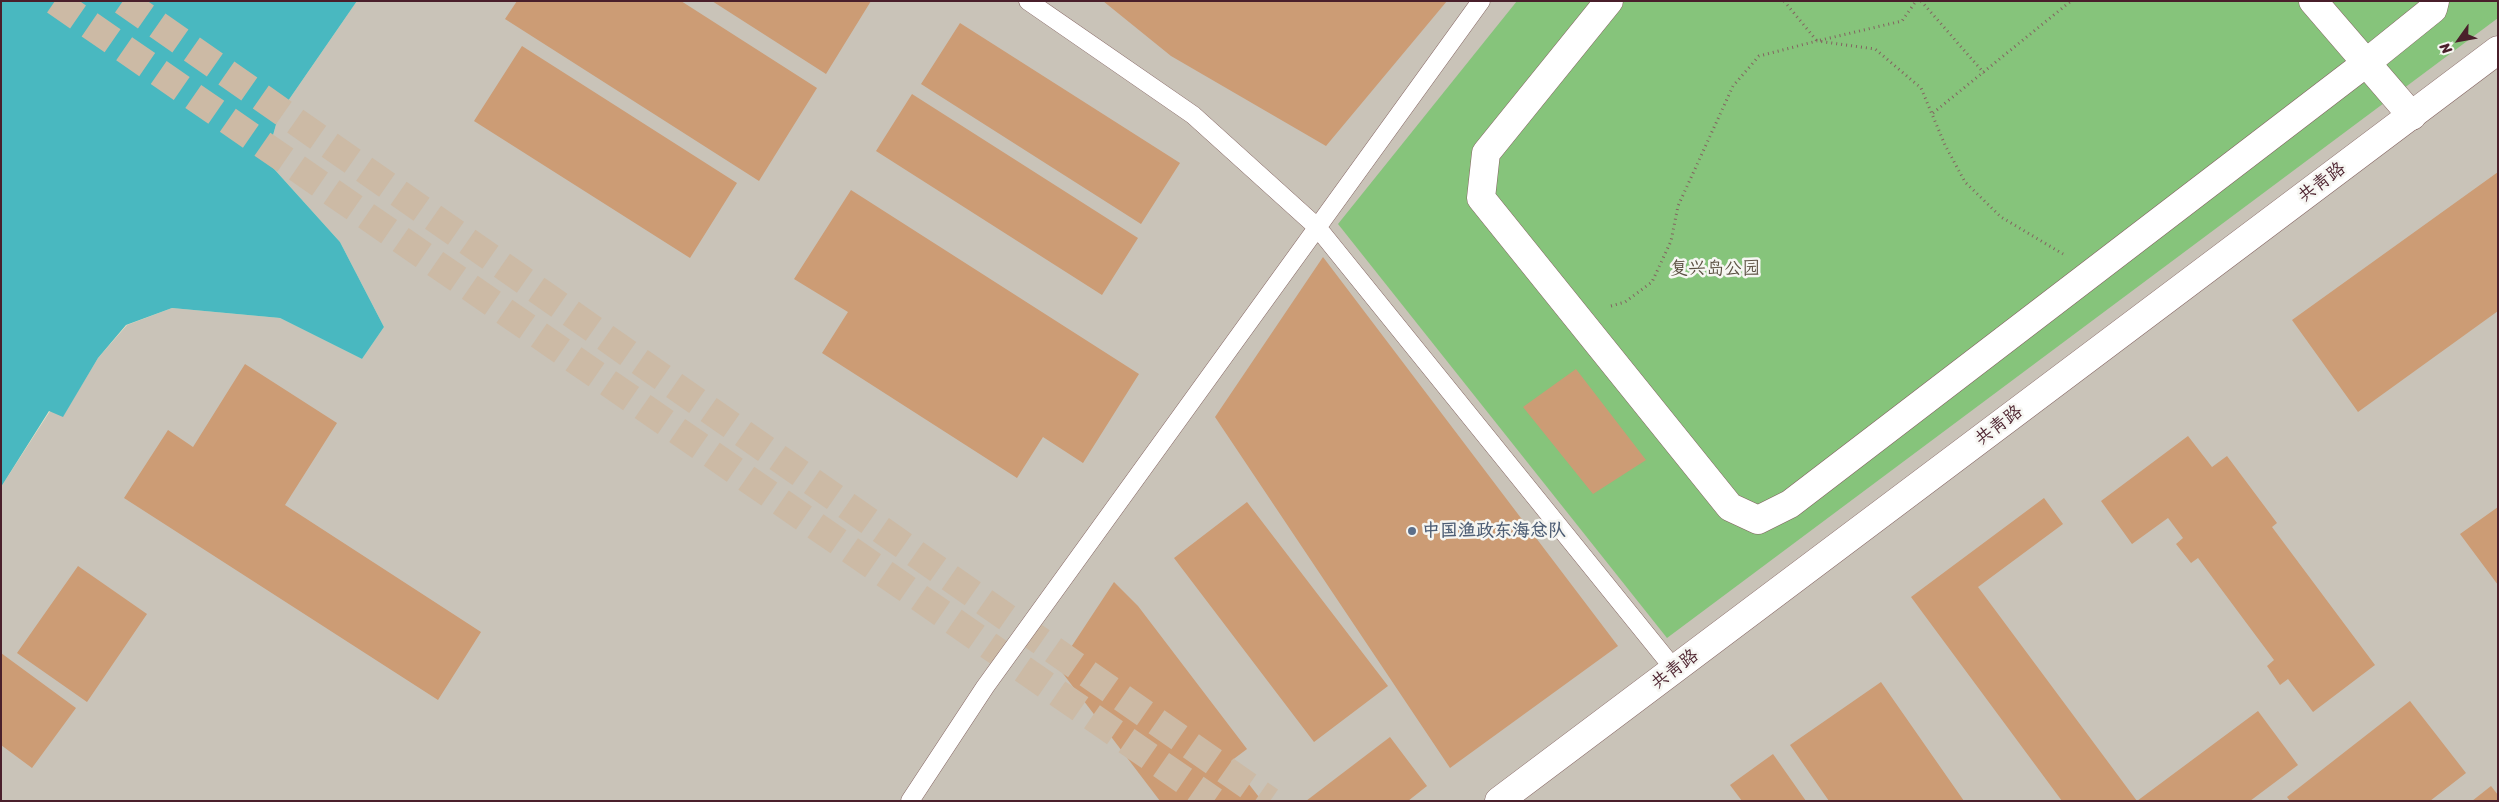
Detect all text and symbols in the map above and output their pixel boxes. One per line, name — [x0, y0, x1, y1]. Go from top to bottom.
north arrow — [2434, 15, 2484, 65]
text: N — [2433, 37, 2459, 59]
street label: 共青路 — [2294, 158, 2350, 208]
park label: 复兴岛公园 — [1670, 258, 1760, 280]
street label: 共青路 — [1971, 401, 2027, 451]
place label: 中国渔政东海总队 — [1422, 520, 1566, 542]
marker: 中国渔政东海总队 — [1406, 525, 1418, 537]
street label: 共青路 — [1647, 645, 1703, 695]

